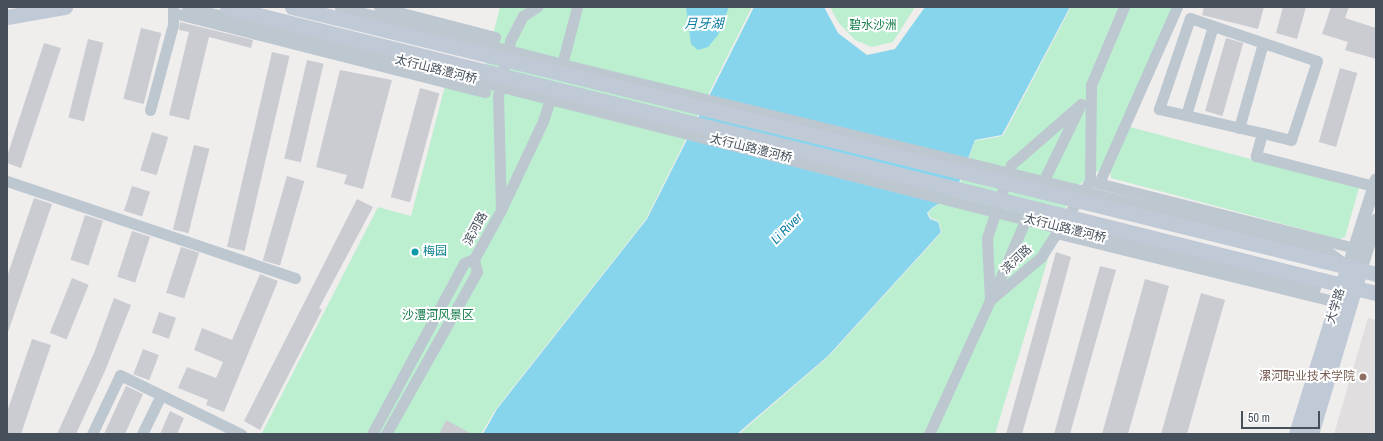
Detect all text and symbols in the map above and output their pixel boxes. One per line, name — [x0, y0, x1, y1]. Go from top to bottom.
water label: 月牙湖 — [685, 16, 723, 32]
park label: 碧水沙洲 — [849, 19, 897, 33]
street label: 太行山路澧河桥 — [394, 53, 478, 87]
street label: 太行山路澧河桥 — [709, 132, 793, 166]
street label: 滨河路 — [461, 210, 491, 248]
water label: Li River — [768, 210, 806, 248]
street label: 太行山路澧河桥 — [1023, 212, 1107, 246]
street label: 滨河路 — [999, 242, 1035, 278]
place label: 梅园 — [423, 245, 447, 259]
marker: 梅园 — [410, 247, 420, 257]
street label: 大学路 — [1324, 287, 1348, 325]
park label: 沙澧河风景区 — [402, 309, 474, 323]
place label: 漯河职业技术学院 — [1259, 370, 1355, 384]
marker: 漯河职业技术学院 — [1358, 372, 1368, 382]
scale bar — [1243, 403, 1322, 429]
text: 50 m — [1248, 410, 1270, 426]

